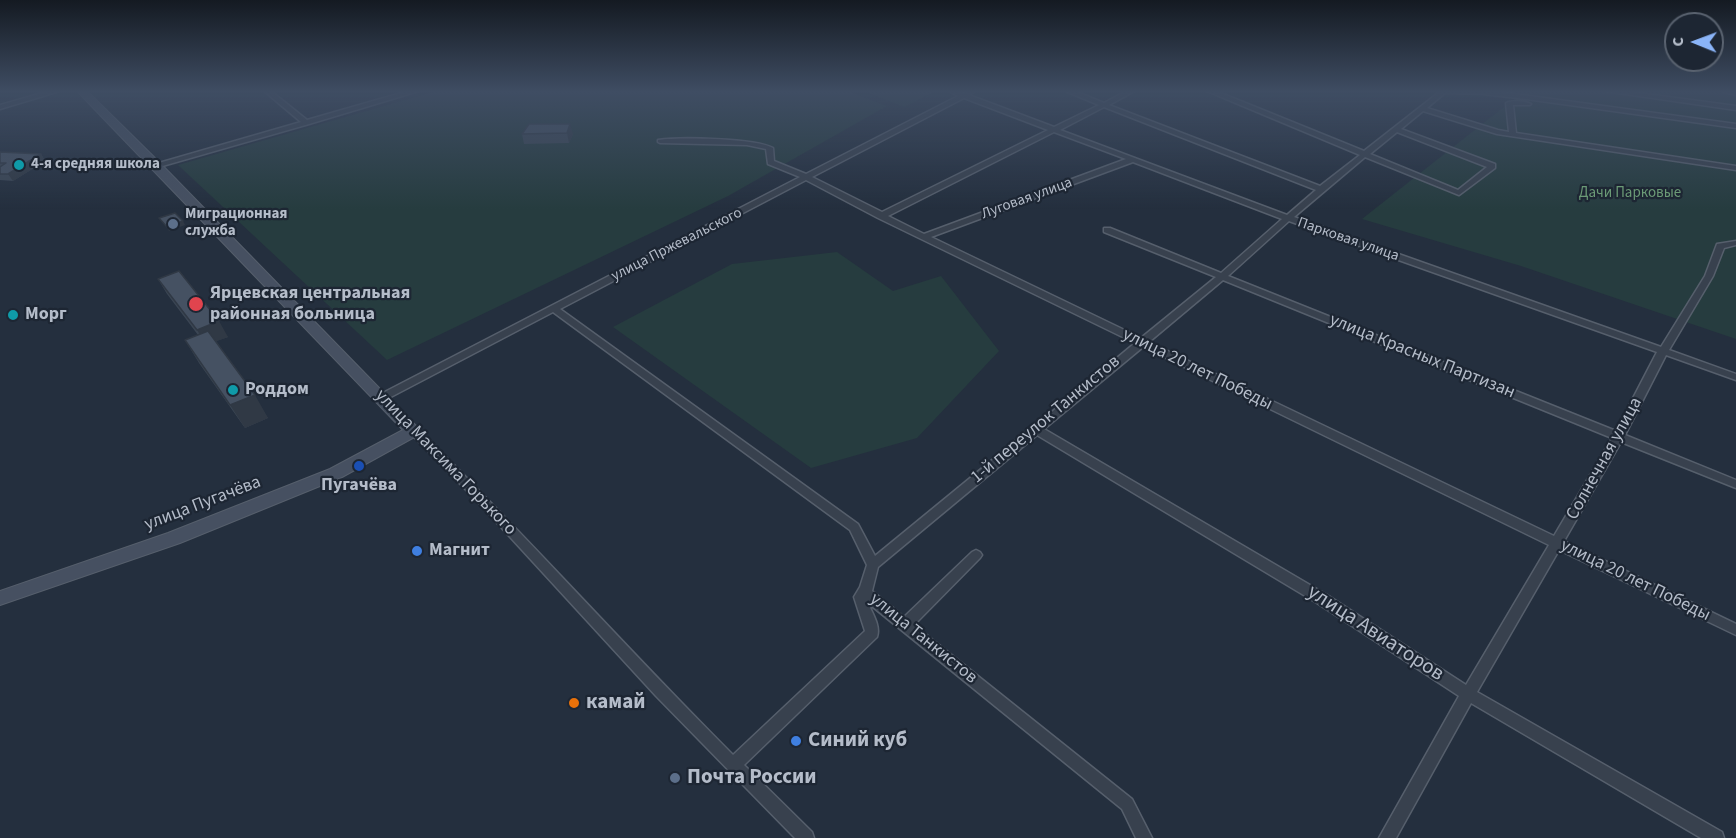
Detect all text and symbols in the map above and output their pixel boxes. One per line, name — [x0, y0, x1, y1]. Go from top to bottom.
north arrow — [1664, 12, 1724, 72]
text: С — [1667, 37, 1689, 47]
place label: 4-я средняя школа — [31, 156, 160, 174]
marker: 4-я средняя школа — [12, 158, 26, 172]
street label: Луговая улица — [979, 174, 1075, 224]
park label: Дачи Парковые — [1579, 185, 1681, 203]
street label: улица Пржевальского — [609, 204, 745, 286]
place label: Миграционная служба — [185, 206, 288, 241]
street label: Парковая улица — [1295, 214, 1401, 266]
marker: Миграционная служба — [166, 217, 180, 231]
place label: Ярцевская центральная районная больница — [210, 283, 410, 326]
marker: Ярцевская центральная районная больница — [187, 295, 205, 313]
place label: Морг — [25, 304, 67, 326]
marker: Морг — [6, 308, 20, 322]
street label: улица Красных Партизан — [1326, 310, 1518, 404]
street label: улица 20 лет Победы — [1118, 324, 1276, 416]
street label: 1-й переулок Танкистов — [967, 351, 1125, 489]
place label: Роддом — [245, 379, 309, 401]
marker: Роддом — [226, 383, 240, 397]
street label: улица Максима Горького — [370, 386, 520, 540]
street label: Солнечная улица — [1562, 394, 1648, 524]
marker: Пугачёва — [352, 459, 366, 473]
street label: улица Пугачёва — [142, 472, 264, 536]
place label: Пугачёва — [321, 475, 397, 497]
street label: улица 20 лет Победы — [1556, 535, 1714, 627]
place label: Магнит — [429, 540, 490, 562]
marker: Магнит — [410, 544, 424, 558]
street label: улица Авиаторов — [1302, 580, 1448, 688]
street label: улица Танкистов — [865, 589, 981, 689]
place label: камай — [586, 690, 646, 716]
marker: камай — [567, 696, 581, 710]
place label: Синий куб — [808, 728, 907, 754]
marker: Синий куб — [789, 734, 803, 748]
place label: Почта России — [687, 765, 817, 791]
marker: Почта России — [668, 771, 682, 785]

